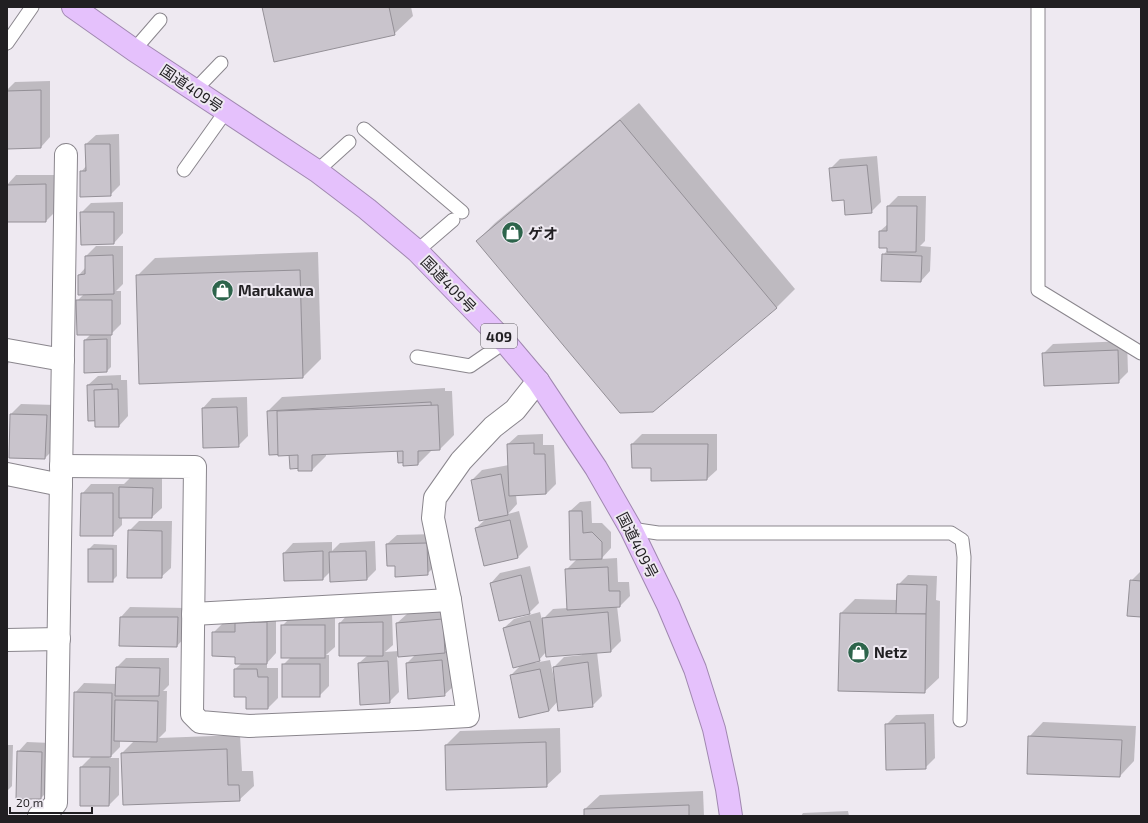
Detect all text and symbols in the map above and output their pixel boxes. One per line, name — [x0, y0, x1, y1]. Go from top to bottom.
street label: 国道409号 — [157, 60, 227, 116]
shop icon: ゲオ — [499, 220, 525, 246]
place label: ゲオ — [528, 224, 558, 242]
street label: 国道409号 — [418, 252, 480, 316]
shop icon: Marukawa — [210, 277, 236, 303]
place label: Marukawa — [238, 281, 314, 299]
road number: 409 — [481, 324, 517, 348]
street label: 国道409号 — [614, 509, 662, 581]
shop icon: Netz — [845, 639, 871, 665]
place label: Netz — [874, 643, 907, 661]
scale bar — [10, 789, 92, 815]
text: 20 m — [16, 795, 43, 809]

